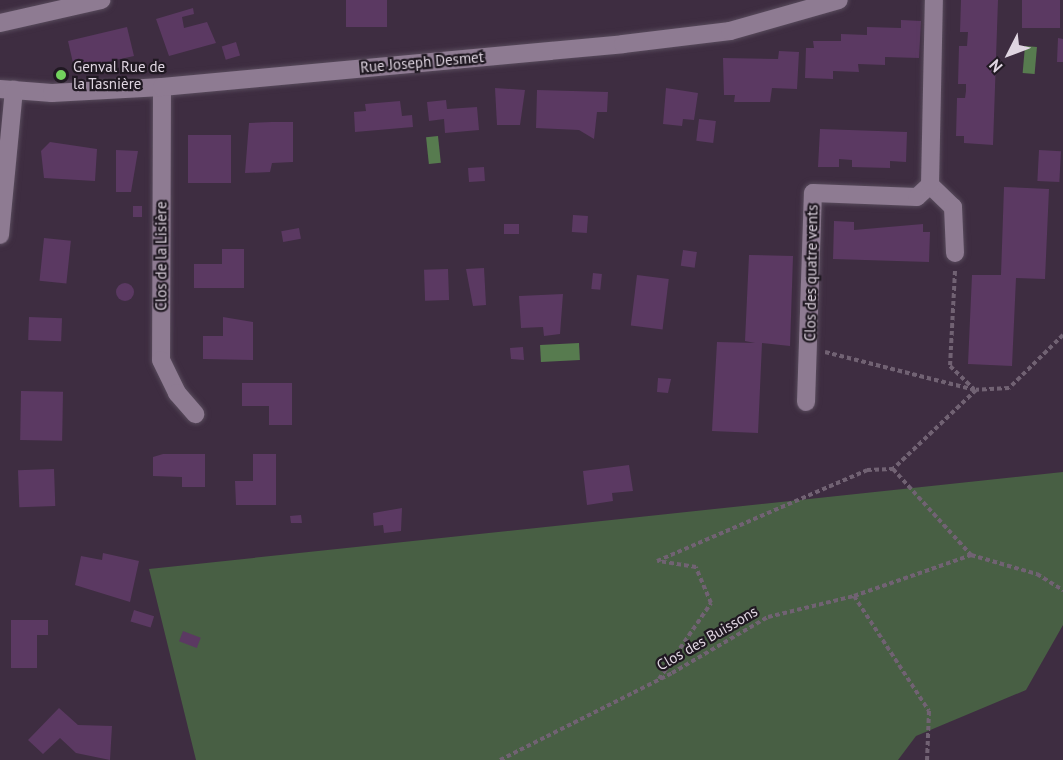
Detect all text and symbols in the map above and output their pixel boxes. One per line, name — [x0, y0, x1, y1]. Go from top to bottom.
north arrow — [979, 24, 1039, 84]
street label: Rue Joseph Desmet — [360, 48, 484, 76]
text: N — [985, 55, 1007, 77]
place label: Genval Rue de la Tasnière — [73, 57, 165, 92]
marker: Genval Rue de la Tasnière — [54, 68, 68, 82]
street label: Clos de la Lisière — [152, 201, 170, 311]
street label: Clos des quatre vents — [801, 204, 821, 342]
street label: Clos des Buissons — [653, 602, 761, 674]

